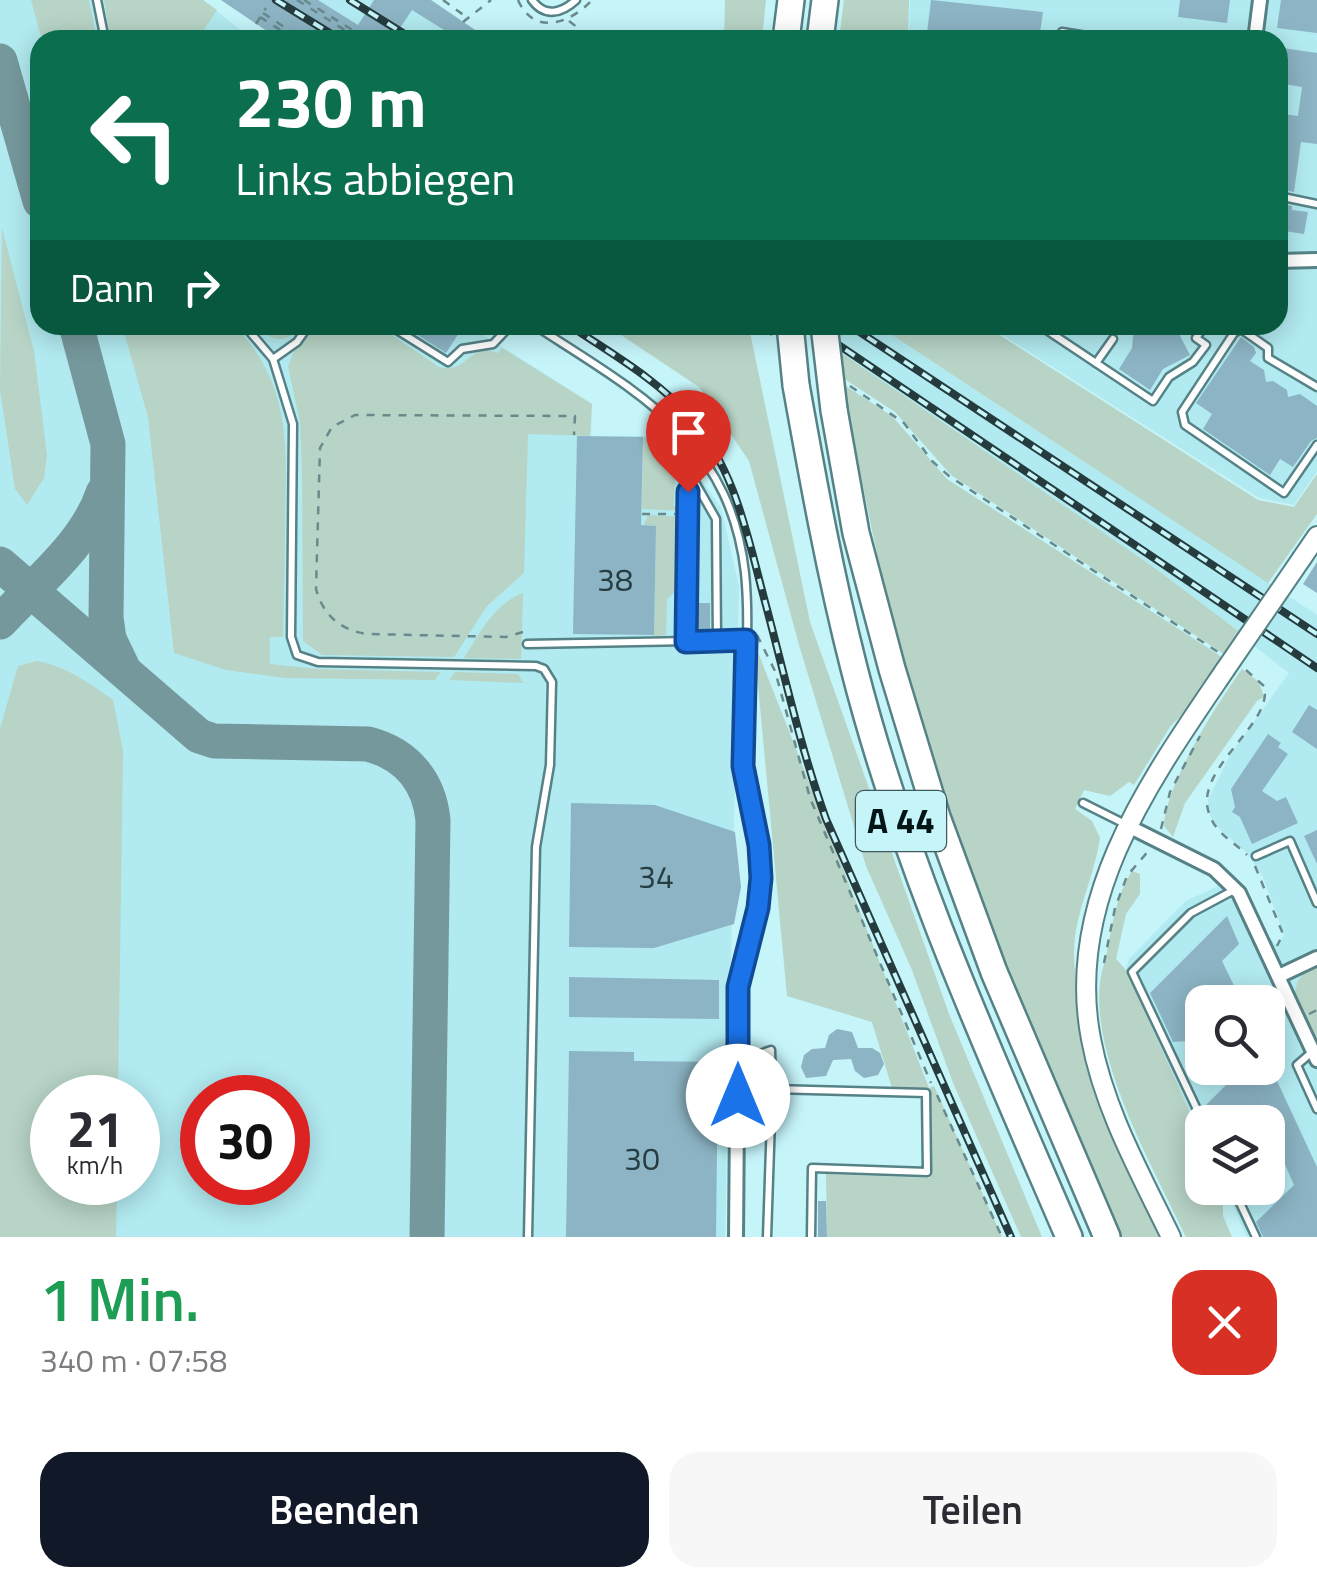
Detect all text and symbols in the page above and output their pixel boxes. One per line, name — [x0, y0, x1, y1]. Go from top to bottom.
text: 230 m — [235, 48, 427, 154]
icon: left — [70, 70, 200, 200]
text: Links abbiegen — [235, 144, 515, 212]
text: Dann — [70, 259, 154, 317]
icon: right — [174, 260, 229, 315]
pin — [646, 390, 731, 493]
icon: arrive — [661, 405, 716, 460]
house number: 38 — [597, 555, 633, 603]
road number: A 44 — [856, 791, 946, 851]
house number: 34 — [638, 852, 674, 900]
map controls — [1185, 985, 1285, 1205]
button: search — [1185, 985, 1285, 1085]
position arrow — [686, 1044, 790, 1148]
speed limit sign: 30 — [180, 1075, 310, 1205]
text: 21 — [67, 1090, 123, 1166]
button: layers — [1185, 1105, 1285, 1205]
house number: 30 — [624, 1134, 660, 1182]
text: km/h — [67, 1146, 123, 1184]
text: 1 Min. — [40, 1253, 199, 1344]
button: close — [1172, 1270, 1277, 1375]
text: 340 m · 07:58 — [40, 1336, 227, 1384]
button: Beenden — [40, 1452, 649, 1567]
button: Teilen — [669, 1452, 1277, 1567]

